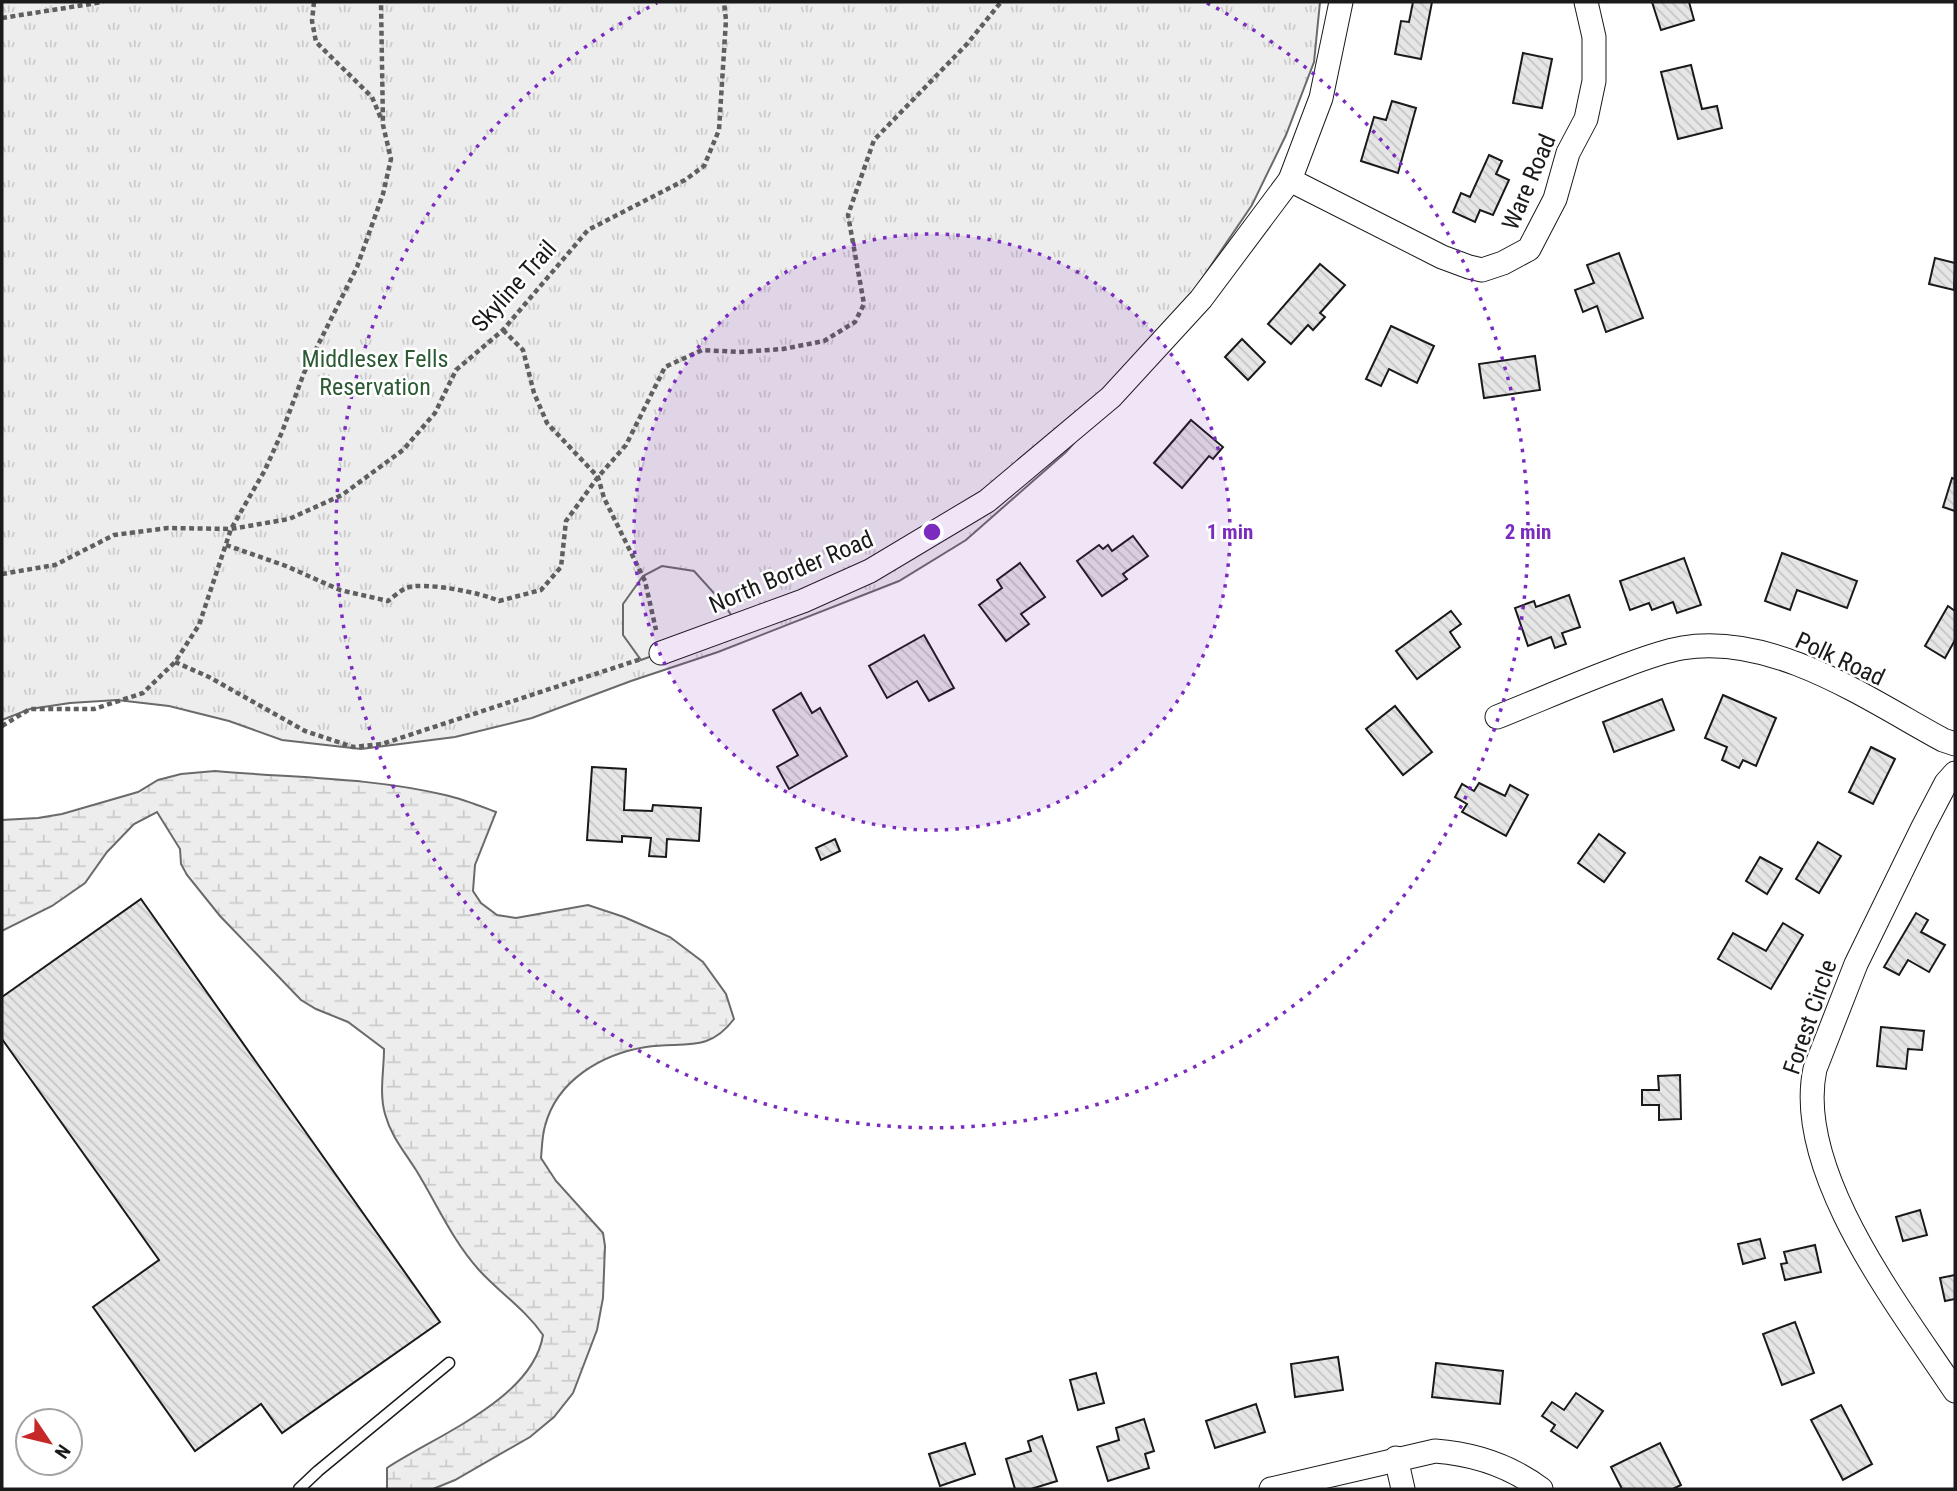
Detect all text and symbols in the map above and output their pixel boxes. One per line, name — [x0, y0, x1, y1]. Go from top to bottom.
street label: Ware Road — [1496, 130, 1562, 234]
street label: Skyline Trail — [466, 235, 562, 337]
park label: Middlesex Fells Reservation — [302, 345, 448, 401]
centre of rings — [920, 520, 944, 544]
text: 1 min — [1207, 520, 1253, 544]
text: 2 min — [1505, 520, 1551, 544]
street label: North Border Road — [705, 525, 877, 619]
street label: Polk Road — [1791, 626, 1889, 692]
street label: Forest Circle — [1777, 956, 1843, 1078]
north arrow — [14, 1407, 84, 1477]
text: N — [50, 1440, 75, 1463]

